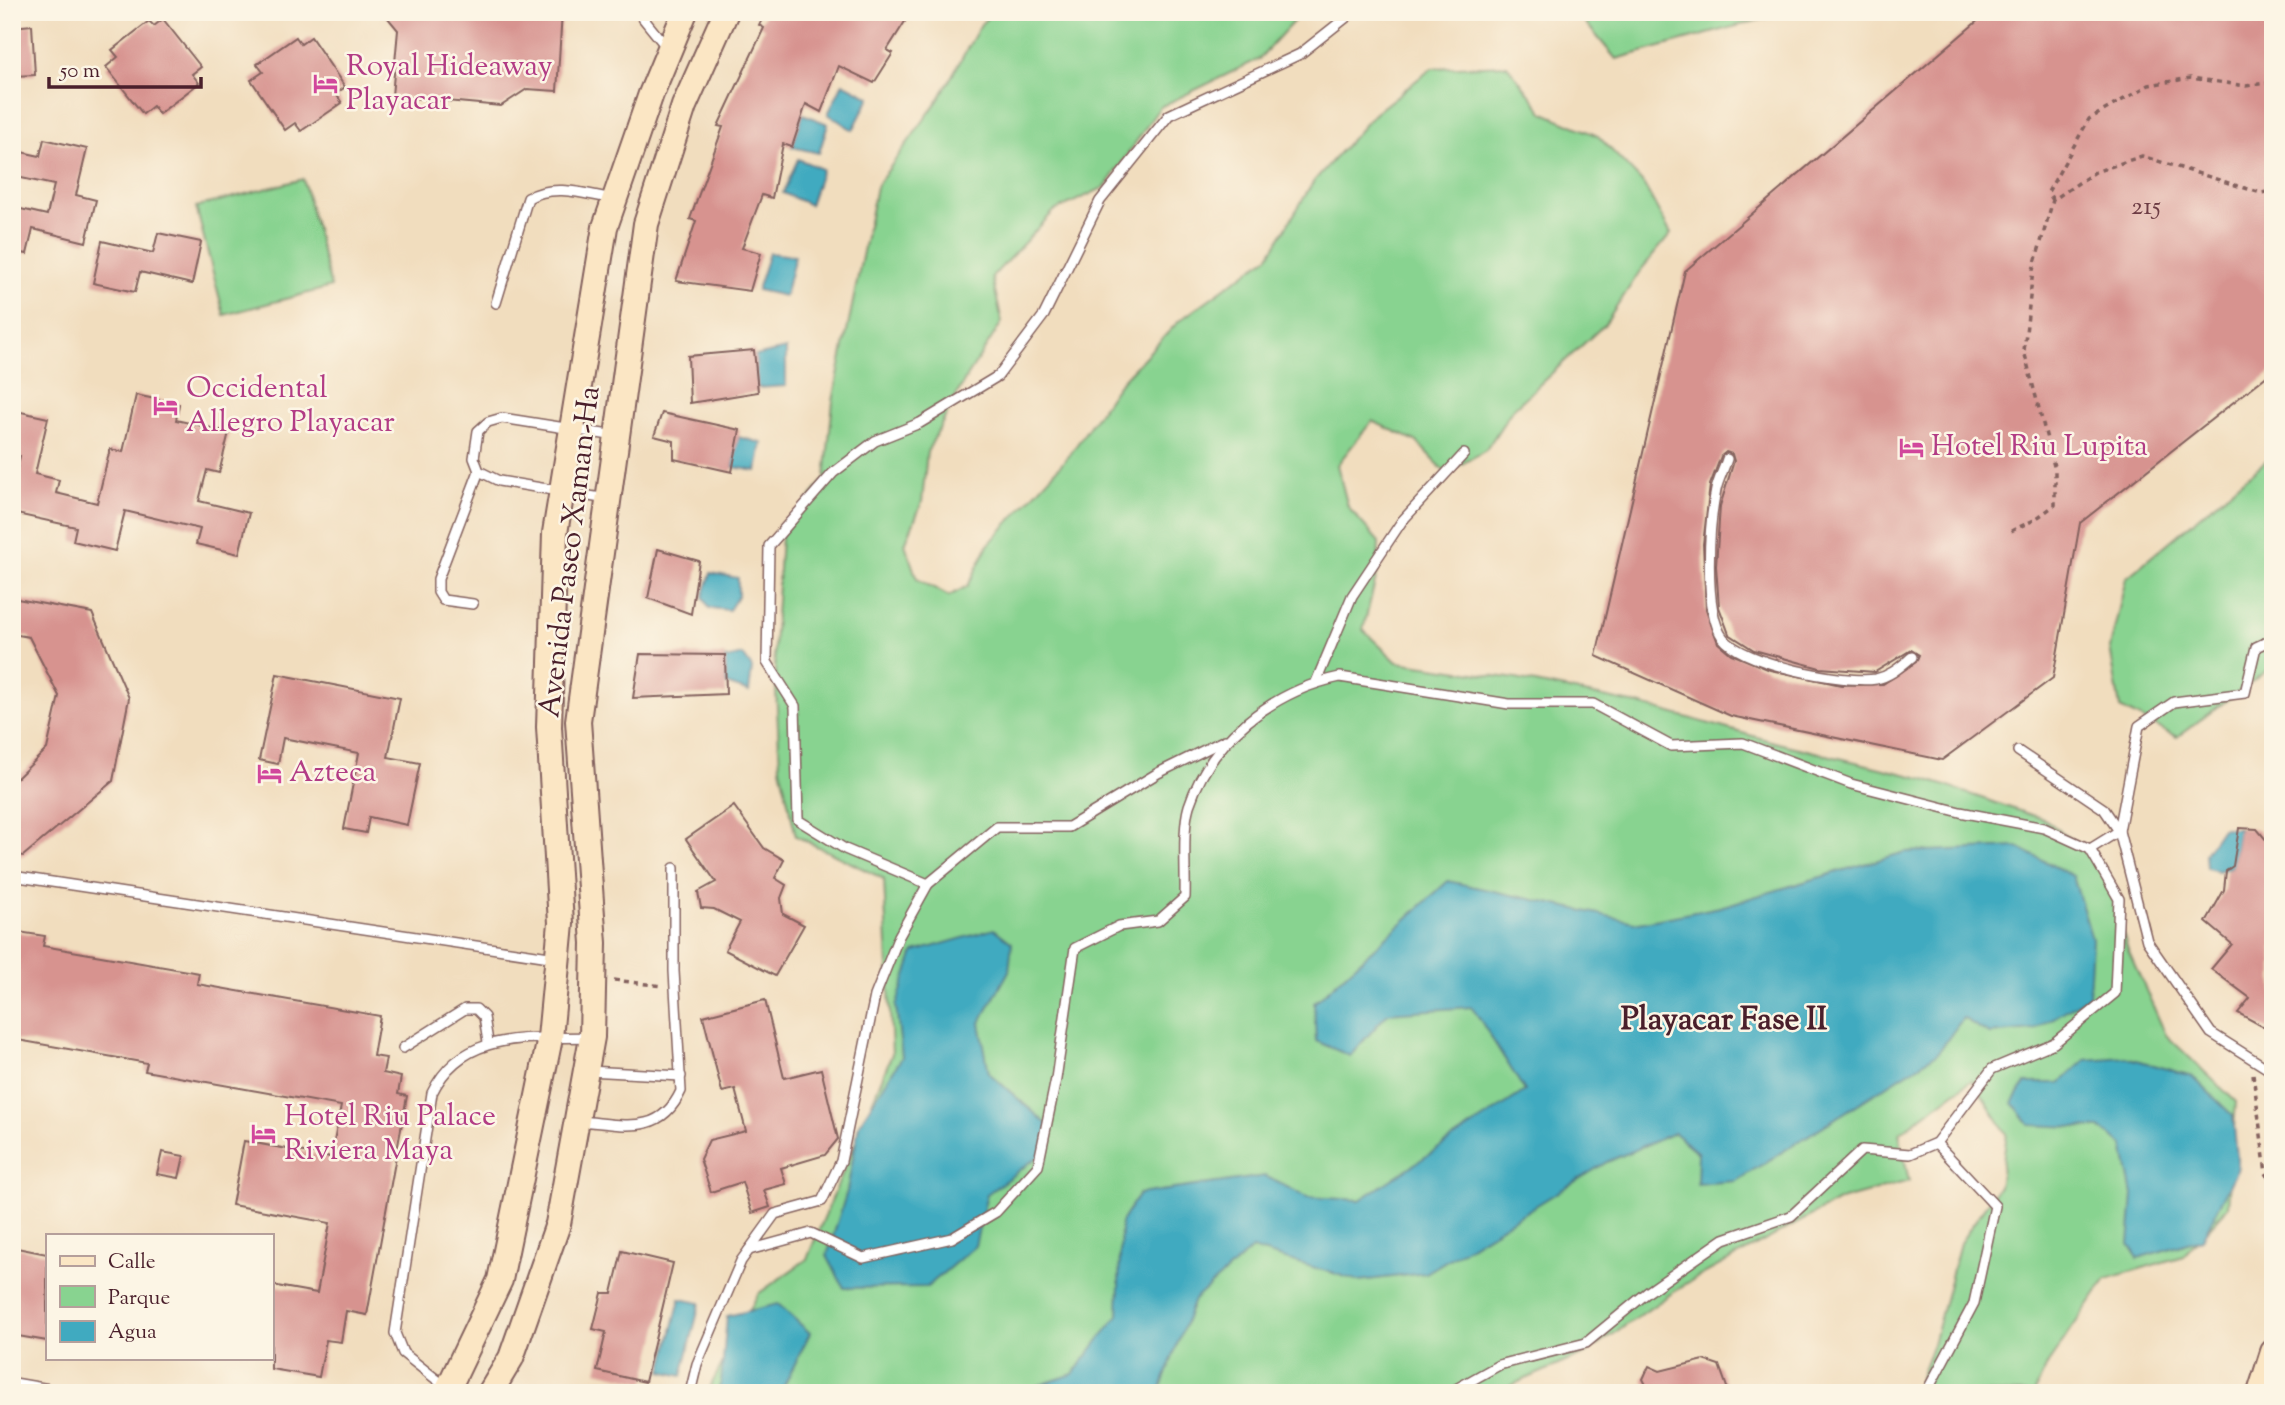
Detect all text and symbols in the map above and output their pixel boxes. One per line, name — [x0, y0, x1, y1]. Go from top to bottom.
scale bar — [49, 46, 201, 90]
place label: Royal Hideaway Playacar — [346, 46, 553, 123]
text: 50 m — [59, 57, 100, 87]
hotel icon: Royal Hideaway Playacar — [312, 70, 340, 98]
house number: 215 — [2131, 189, 2161, 226]
place label: Occidental Allegro Playacar — [186, 368, 395, 445]
street label: Avenida Paseo Xaman-Ha — [529, 384, 613, 720]
hotel icon: Occidental Allegro Playacar — [152, 392, 180, 420]
place label: Hotel Riu Lupita — [1931, 426, 2148, 469]
hotel icon: Hotel Riu Lupita — [1897, 433, 1925, 461]
place label: Azteca — [289, 752, 376, 795]
hotel icon: Azteca — [255, 759, 283, 787]
district label: Playacar Fase II — [1621, 998, 1828, 1044]
place label: Hotel Riu Palace Riviera Maya — [284, 1096, 496, 1173]
hotel icon: Hotel Riu Palace Riviera Maya — [250, 1120, 278, 1148]
legend — [46, 1234, 273, 1360]
text: Calle — [108, 1248, 156, 1278]
text: Parque — [108, 1284, 170, 1314]
text: Agua — [108, 1318, 157, 1348]

